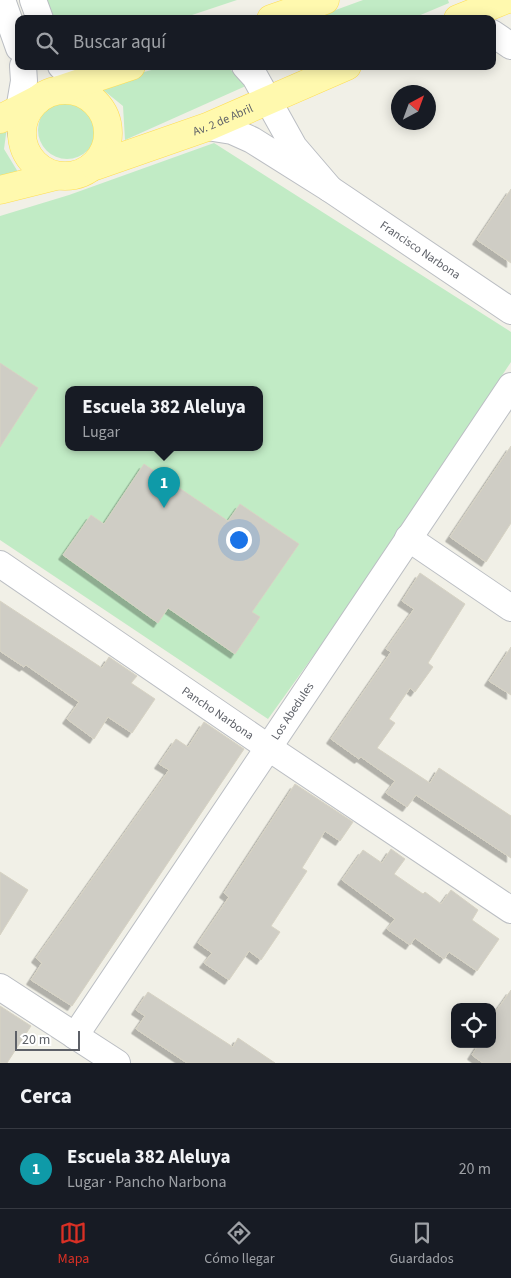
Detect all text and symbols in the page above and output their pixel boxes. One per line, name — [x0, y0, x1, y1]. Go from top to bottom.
search box — [15, 15, 496, 70]
icon: search — [33, 29, 61, 57]
text: Buscar aquí — [73, 29, 166, 56]
north arrow — [391, 85, 436, 130]
street label: Av. 2 de Abril — [191, 100, 256, 140]
street label: Francisco Narbona — [377, 217, 464, 284]
popup — [65, 386, 263, 451]
text: Escuela 382 Aleluya — [82, 394, 246, 421]
text: Lugar — [82, 421, 120, 443]
pin: 1 — [148, 467, 180, 508]
your location — [226, 527, 252, 553]
street label: Los Abedules — [267, 679, 318, 743]
street label: Pancho Narbona — [178, 683, 257, 744]
map controls — [451, 1003, 496, 1048]
button: locate — [451, 1003, 496, 1048]
scale bar — [15, 1028, 80, 1051]
text: 20 m — [22, 1030, 50, 1050]
text: Cerca — [20, 1081, 72, 1111]
text: Escuela 382 Aleluya — [67, 1144, 230, 1171]
text: 1 — [32, 1158, 40, 1180]
text: 20 m — [459, 1158, 491, 1180]
text: Lugar · Pancho Narbona — [67, 1171, 227, 1193]
tab: Mapa — [57, 1219, 89, 1269]
tab: Cómo llegar — [204, 1219, 275, 1269]
tab: Guardados — [389, 1219, 454, 1269]

